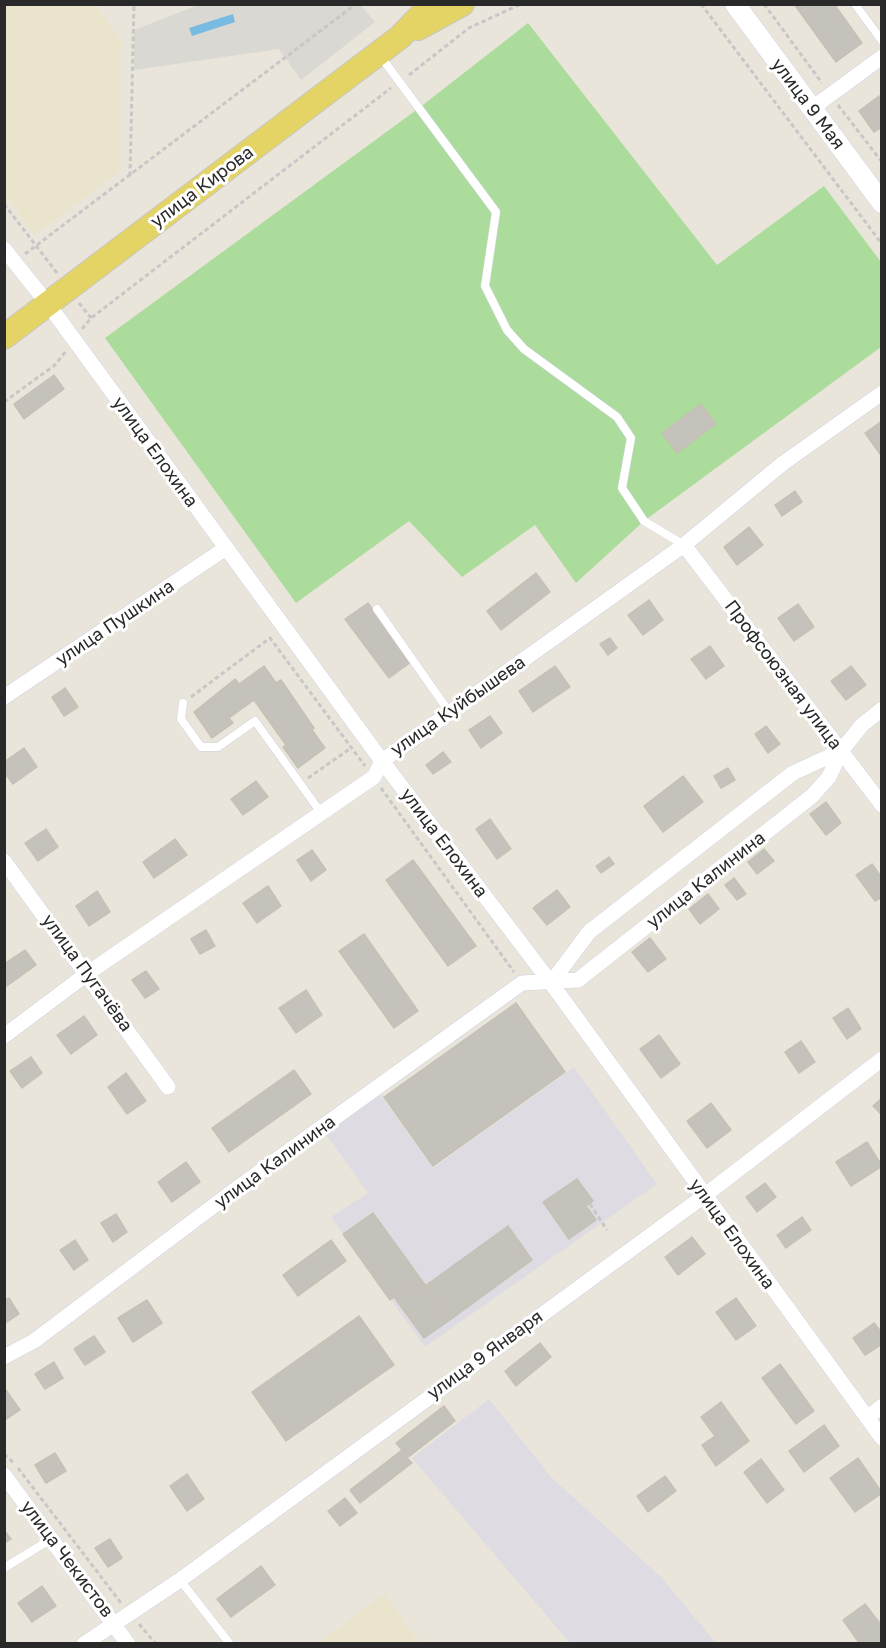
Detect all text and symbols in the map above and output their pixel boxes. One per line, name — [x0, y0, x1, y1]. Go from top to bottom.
street label: улица 9 Мая — [767, 54, 849, 154]
street label: улица Кирова — [146, 141, 258, 233]
street label: улица Елохина — [108, 392, 202, 512]
street label: улица Пушкина — [52, 575, 178, 671]
street label: Профсоюзная улица — [720, 596, 846, 754]
street label: улица Куйбышева — [387, 651, 529, 761]
street label: улица Елохина — [396, 784, 492, 902]
street label: улица Калинина — [642, 827, 770, 933]
street label: улица Пугачёва — [37, 910, 137, 1036]
street label: улица Калинина — [210, 1111, 340, 1213]
street label: улица Елохина — [685, 1174, 779, 1294]
street label: улица 9 Января — [423, 1306, 547, 1404]
street label: улица Чекистов — [16, 1496, 118, 1622]

